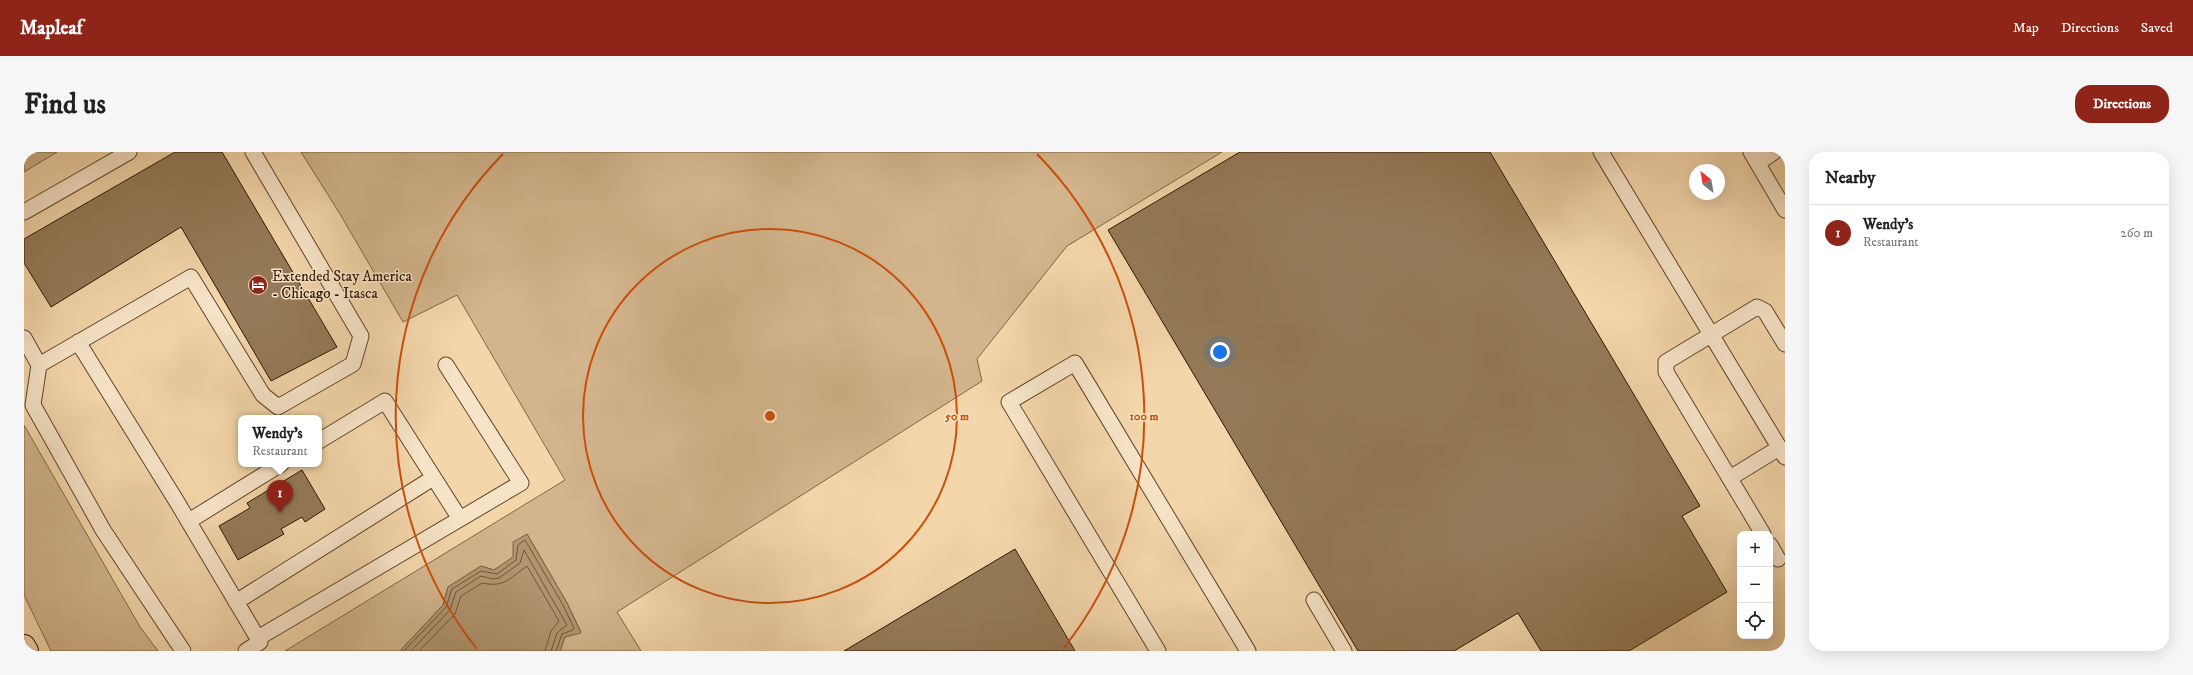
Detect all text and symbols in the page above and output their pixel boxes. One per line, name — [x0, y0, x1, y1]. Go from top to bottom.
text: Mapleaf — [20, 17, 83, 40]
text: Map — [2013, 19, 2039, 37]
text: Directions — [2061, 19, 2119, 37]
text: Saved — [2141, 19, 2173, 37]
button: Directions — [2075, 85, 2169, 123]
text: Find us — [24, 87, 106, 122]
north arrow — [1689, 164, 1725, 200]
text: Nearby — [1825, 167, 1875, 189]
text: Wendy's — [1863, 215, 1913, 234]
text: 1 — [1836, 225, 1840, 241]
text: 260 m — [2120, 225, 2153, 241]
text: Restaurant — [1863, 234, 1919, 250]
place label: Extended Stay America - Chicago - Itasca — [272, 267, 412, 303]
hotel icon: Extended Stay America - Chicago - Itasca — [247, 274, 269, 296]
your location — [1210, 342, 1230, 362]
centre of rings — [763, 409, 777, 423]
text: 50 m — [944, 409, 969, 424]
text: 100 m — [1130, 409, 1158, 424]
popup — [238, 415, 322, 467]
text: Wendy's — [252, 424, 303, 443]
text: Restaurant — [252, 443, 308, 459]
pin: 1 — [267, 480, 293, 513]
map controls — [1737, 531, 1773, 639]
button: + — [1737, 531, 1773, 567]
button: − — [1737, 567, 1773, 603]
button: locate — [1737, 603, 1773, 639]

